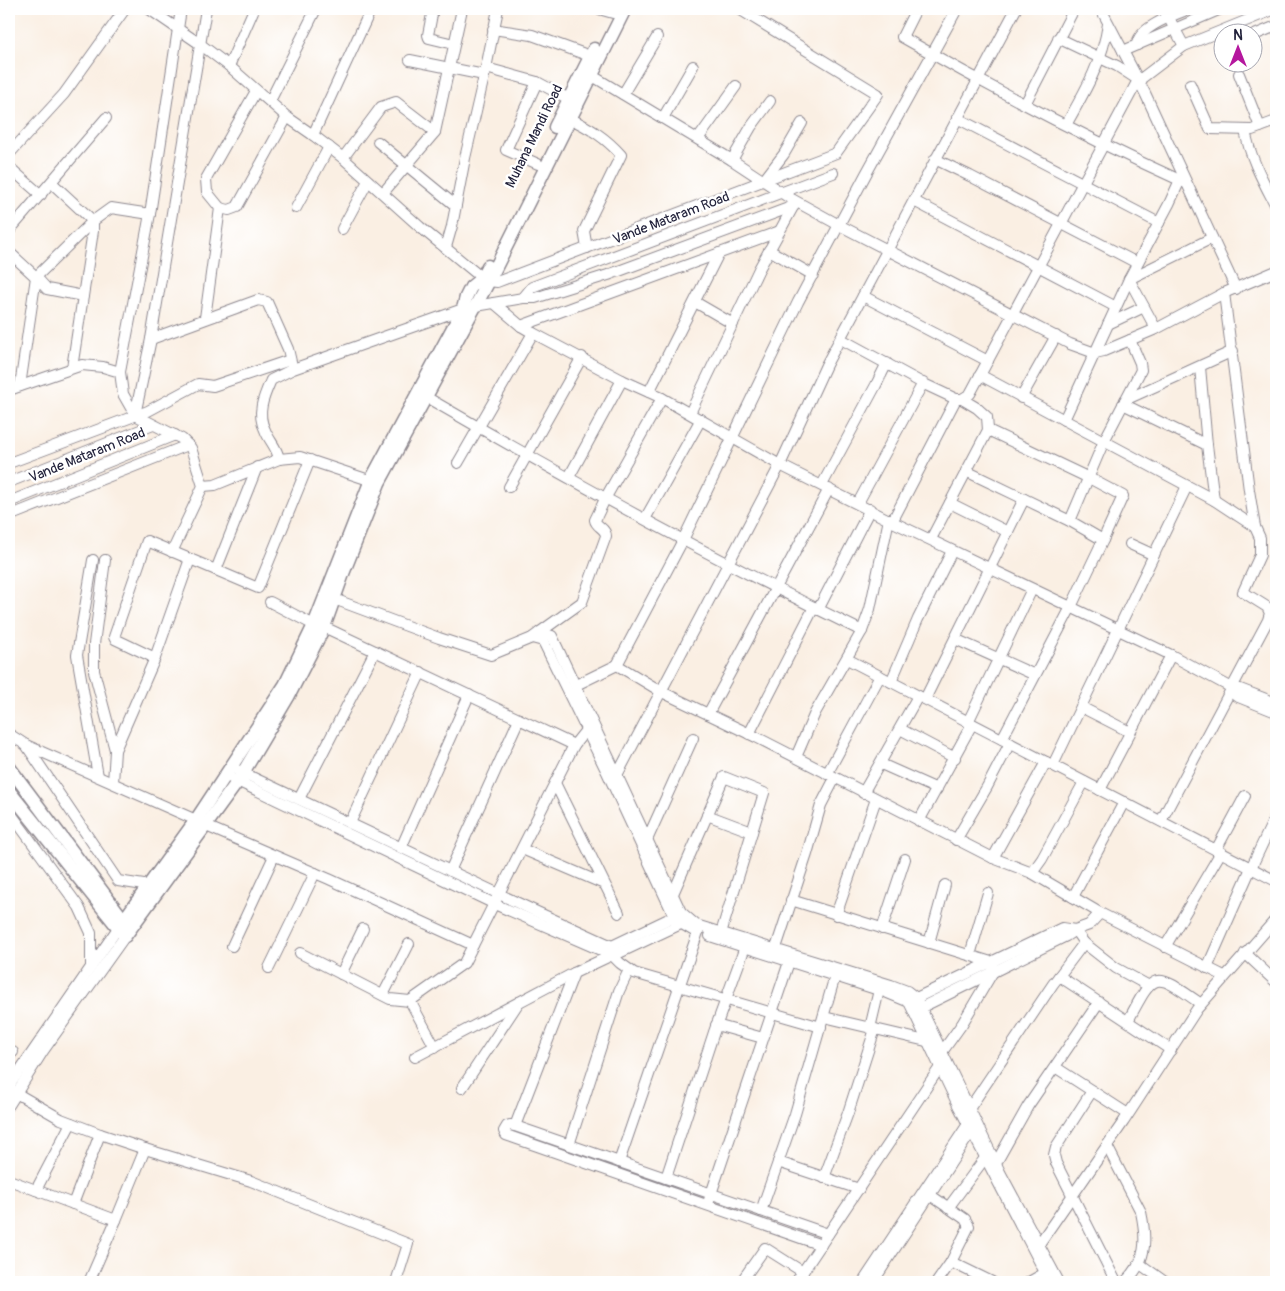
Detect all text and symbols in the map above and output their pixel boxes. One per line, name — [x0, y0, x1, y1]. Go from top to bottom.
north arrow — [1212, 22, 1262, 72]
text: N — [1233, 27, 1243, 44]
street label: Muhana Mandi Road — [502, 81, 566, 190]
street label: Vande Mataram Road — [610, 188, 732, 248]
street label: Vande Mataram Road — [26, 424, 148, 486]

